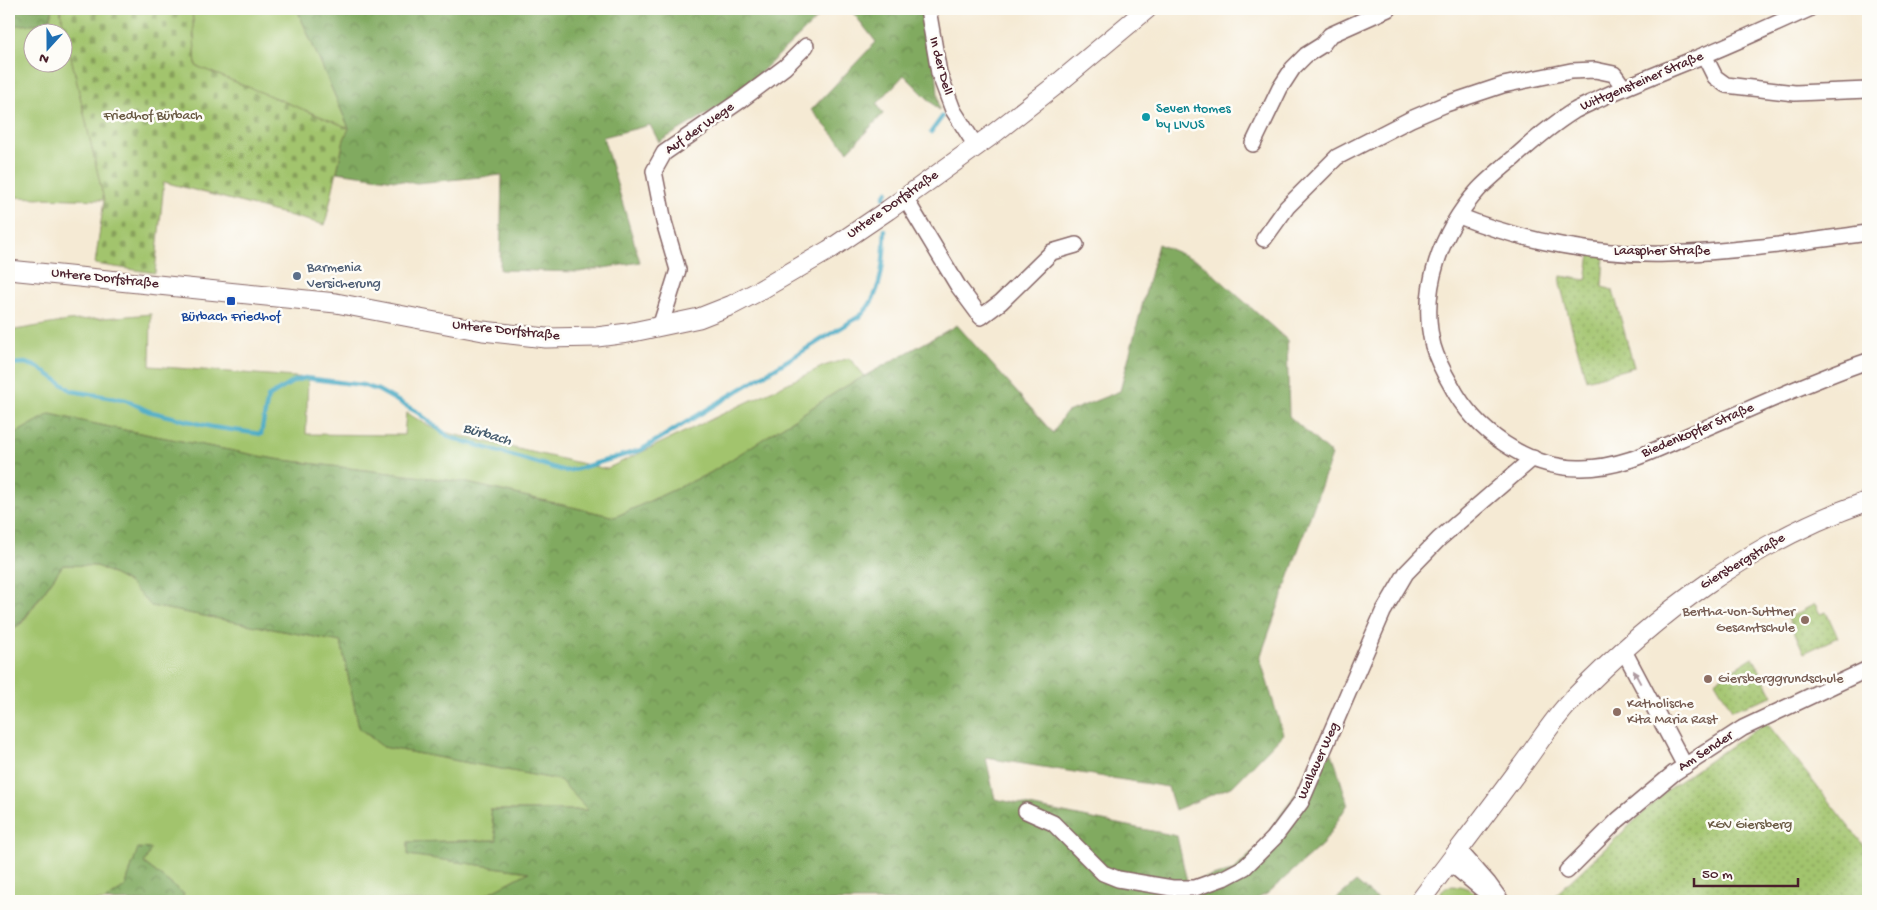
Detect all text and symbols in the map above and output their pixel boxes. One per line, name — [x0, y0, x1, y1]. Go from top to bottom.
north arrow — [22, 22, 72, 72]
street label: In der Dell — [924, 35, 956, 97]
text: N — [37, 48, 52, 67]
street label: Wittgensteiner Straße — [1578, 48, 1707, 116]
street label: Auf der Wege — [662, 99, 738, 159]
place label: Seven Homes by LIVUS — [1156, 101, 1232, 134]
park label: Friedhof Bürbach — [102, 108, 203, 125]
marker: Seven Homes by LIVUS — [1140, 111, 1152, 123]
street label: Untere Dorfstraße — [844, 167, 943, 243]
street label: Laaspher Straße — [1614, 243, 1711, 260]
place label: Barmenia Versicherung — [306, 260, 381, 293]
street label: Untere Dorfstraße — [50, 265, 160, 293]
marker: Barmenia Versicherung — [291, 270, 303, 282]
marker: Bürbach Friedhof — [225, 295, 237, 307]
place label: Bürbach Friedhof — [180, 309, 282, 326]
street label: Untere Dorfstraße — [451, 317, 561, 345]
street label: Biedenkopfer Straße — [1638, 399, 1757, 463]
water label: Bürbach — [461, 420, 514, 451]
street label: Giersbergstraße — [1697, 530, 1789, 594]
place label: Bertha-von-Suttner Gesamtschule — [1681, 604, 1796, 637]
marker: Bertha-von-Suttner Gesamtschule — [1799, 614, 1811, 626]
one-way arrow — [1633, 670, 1642, 684]
place label: Giersberggrundschule — [1718, 671, 1844, 688]
marker: Giersberggrundschule — [1702, 673, 1714, 685]
place label: Katholische Kita Maria Rast — [1627, 696, 1718, 729]
marker: Katholische Kita Maria Rast — [1611, 706, 1623, 718]
street label: Wallauer Weg — [1294, 720, 1344, 802]
street label: Am Sender — [1675, 727, 1738, 776]
park label: KGV Giersberg — [1708, 817, 1792, 834]
scale bar — [1694, 855, 1798, 887]
text: 50 m — [1702, 866, 1733, 884]

